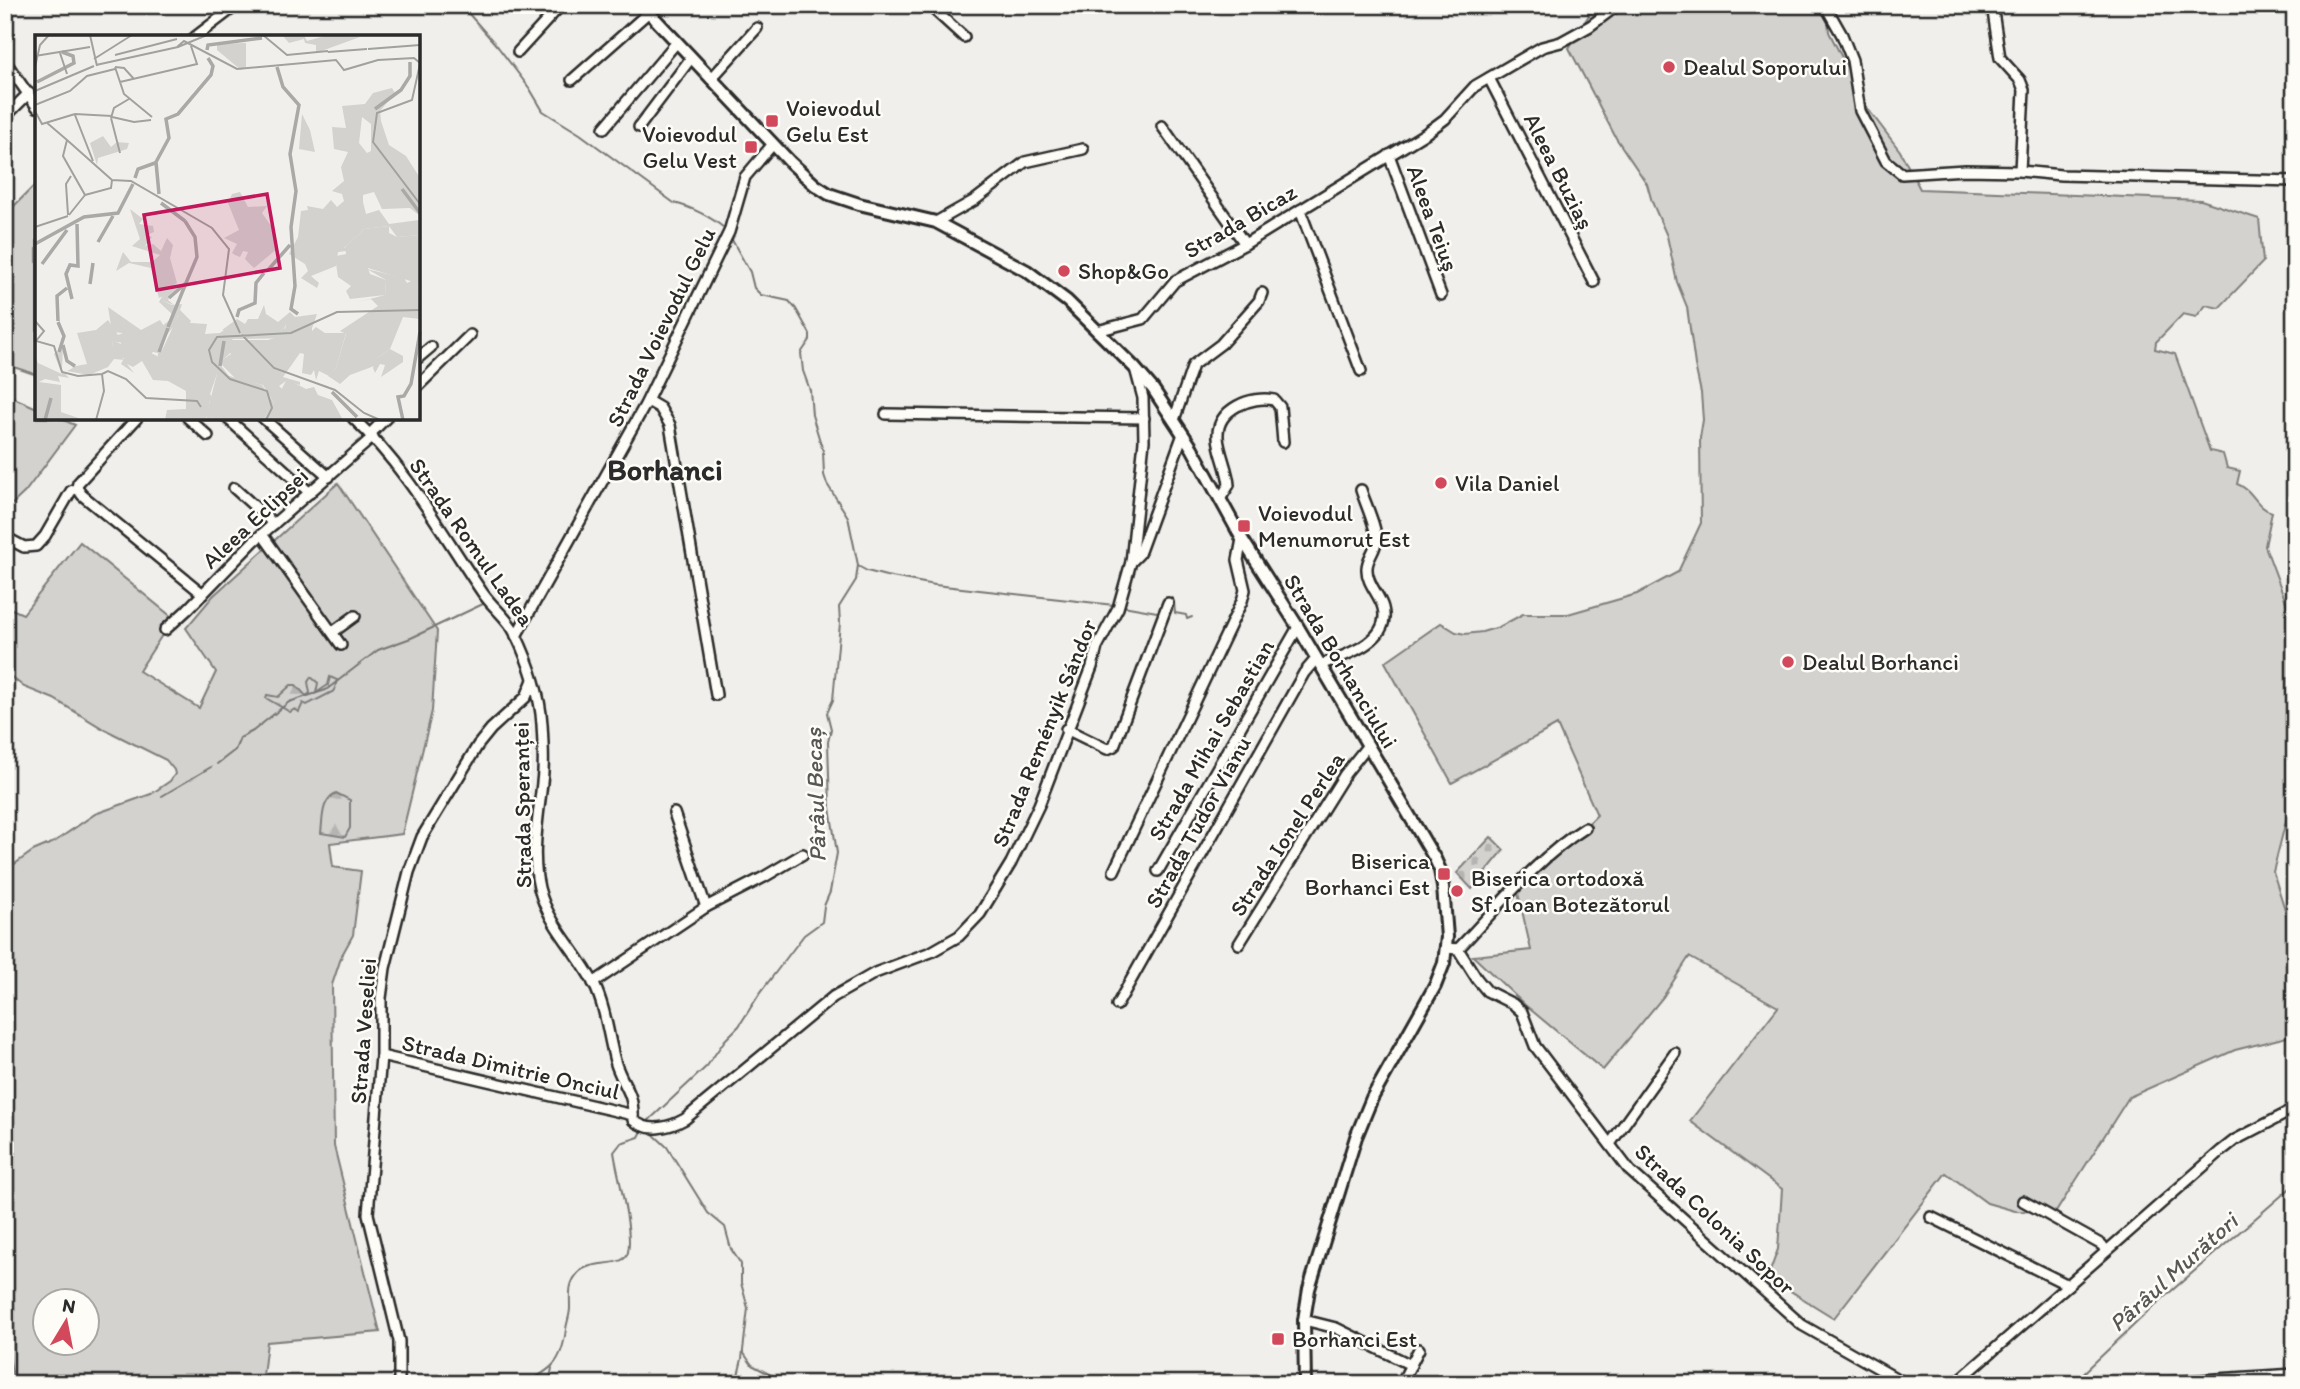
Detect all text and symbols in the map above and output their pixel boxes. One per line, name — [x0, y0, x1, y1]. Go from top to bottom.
inset map — [35, 35, 420, 420]
place label: Dealul Soporului — [1683, 53, 1847, 81]
marker: Dealul Soporului — [1661, 59, 1677, 75]
place label: Voievodul Gelu Est — [786, 94, 881, 148]
street label: Aleea Buziaş — [1518, 108, 1600, 234]
marker: Voievodul Gelu Est — [764, 113, 780, 129]
place label: Voievodul Gelu Vest — [642, 120, 737, 174]
marker: Voievodul Gelu Vest — [743, 139, 759, 155]
street label: Aleea Teiuş — [1401, 161, 1465, 275]
street label: Strada Bicaz — [1179, 177, 1302, 264]
street label: Strada Voievodul Gelu — [601, 223, 722, 431]
place label: Shop&Go — [1078, 257, 1169, 285]
marker: Shop&Go — [1056, 263, 1072, 279]
district label: Borhanci — [607, 451, 723, 488]
street label: Strada Romul Ladea — [403, 452, 541, 632]
street label: Aleea Eclipsei — [196, 462, 314, 574]
place label: Vila Daniel — [1455, 469, 1560, 497]
marker: Vila Daniel — [1433, 475, 1449, 491]
place label: Voievodul Menumorut Est — [1258, 499, 1410, 553]
marker: Voievodul Menumorut Est — [1236, 518, 1252, 534]
street label: Strada Borhanciului — [1278, 569, 1404, 753]
street label: Strada Reményik Sándor — [985, 615, 1103, 851]
street label: Strada Mihai Sebastian — [1142, 634, 1280, 846]
place label: Dealul Borhanci — [1802, 648, 1959, 676]
marker: Dealul Borhanci — [1780, 654, 1796, 670]
street label: Strada Speranței — [507, 722, 537, 888]
water label: Pârâul Becaș — [798, 726, 832, 863]
street label: Strada Tudor Vianu — [1139, 731, 1257, 913]
street label: Strada Ionel Perlea — [1224, 747, 1350, 921]
place label: Biserica Borhanci Est — [1305, 847, 1430, 901]
place label: Biserica ortodoxă Sf. Ioan Botezătorul — [1471, 864, 1670, 918]
marker: Biserica Borhanci Est — [1436, 866, 1452, 882]
marker: Biserica ortodoxă Sf. Ioan Botezătorul — [1449, 883, 1465, 899]
street label: Strada Veseliei — [344, 957, 382, 1105]
street label: Strada Dimitrie Onciul — [399, 1028, 623, 1106]
street label: Strada Colonia Sopor — [1629, 1138, 1801, 1300]
water label: Pârâul Murători — [2103, 1205, 2245, 1337]
north arrow — [32, 1288, 102, 1358]
text: N — [61, 1293, 77, 1318]
place label: Borhanci Est — [1292, 1325, 1418, 1353]
marker: Borhanci Est — [1270, 1331, 1286, 1347]

